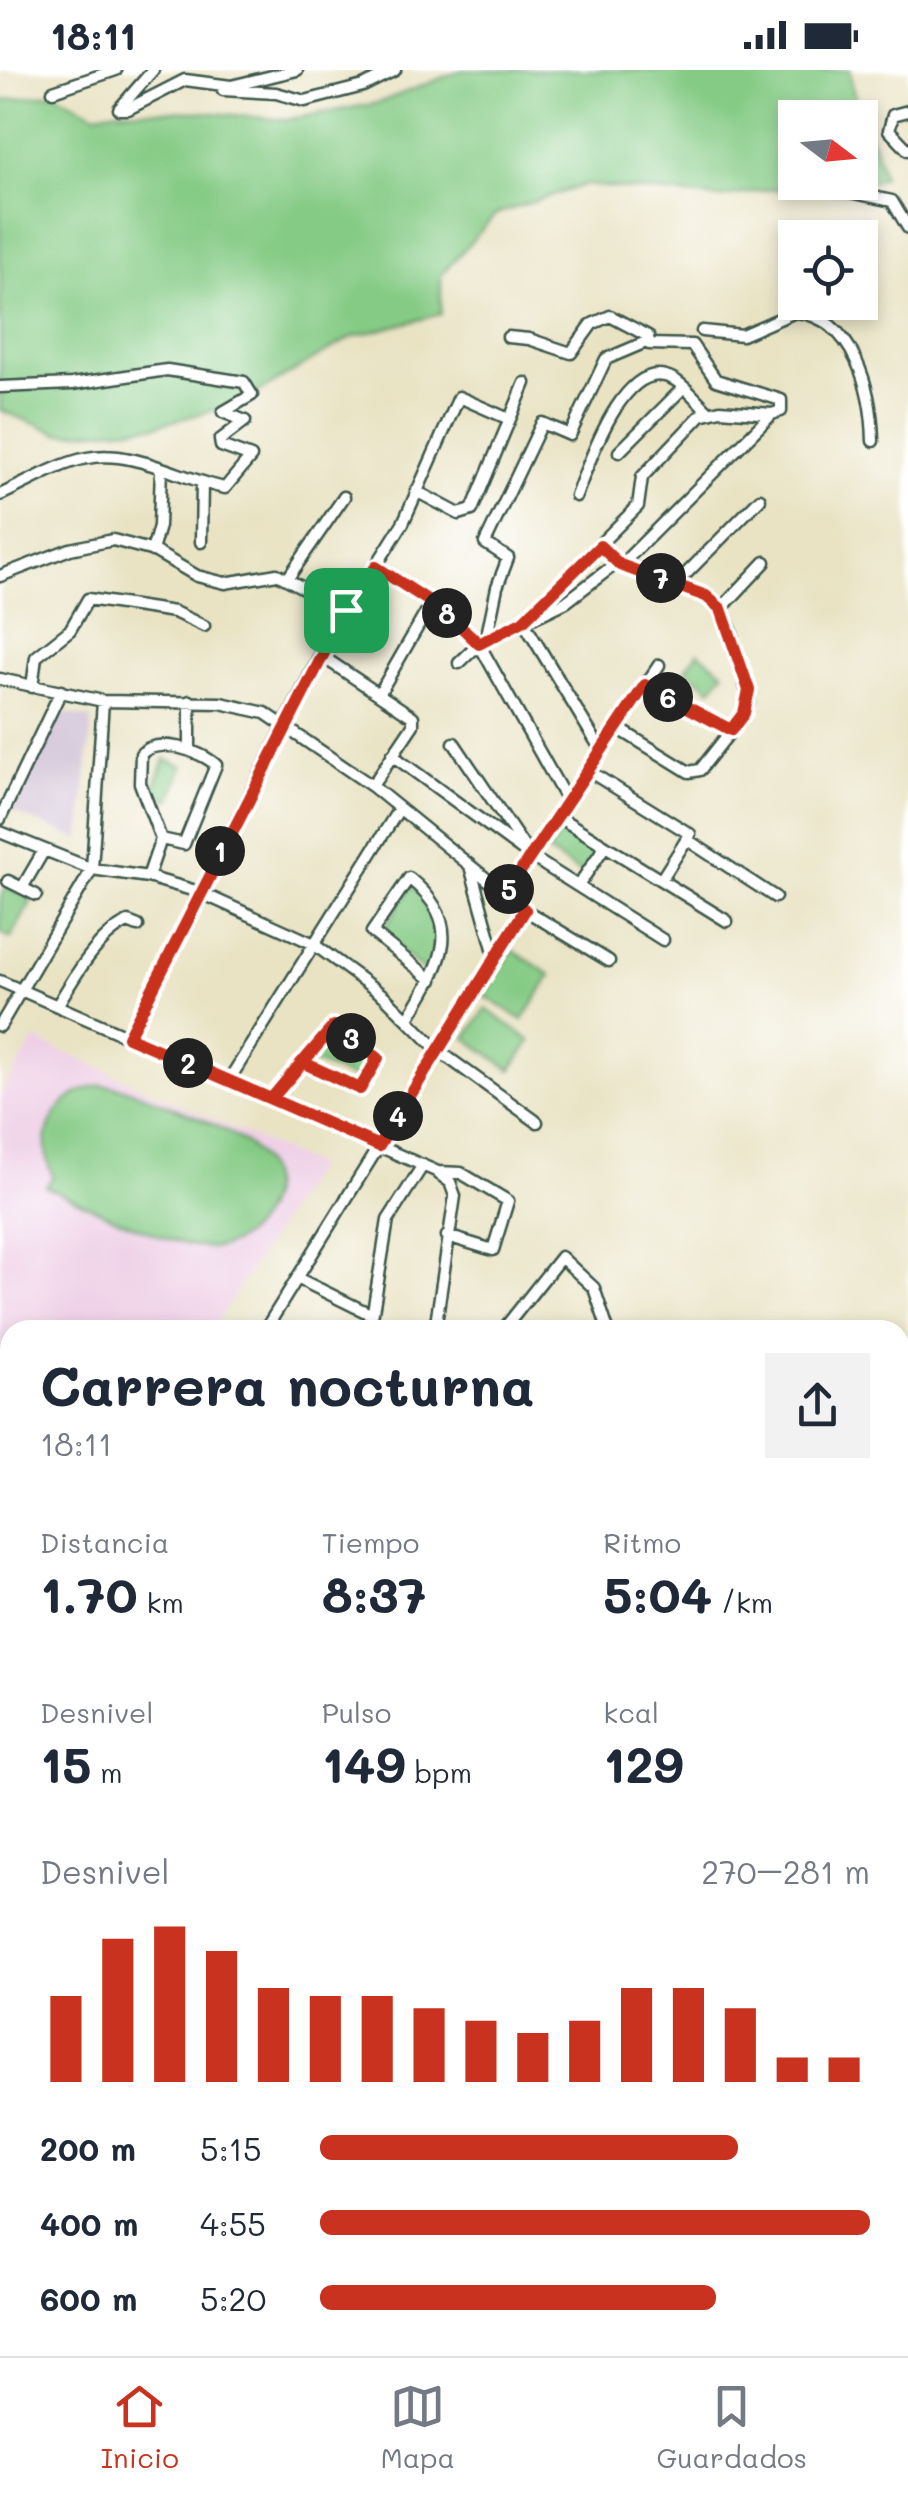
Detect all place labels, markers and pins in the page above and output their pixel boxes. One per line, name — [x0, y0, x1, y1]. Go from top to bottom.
pin: 7 — [636, 553, 686, 603]
pin — [304, 568, 389, 653]
pin: 8 — [422, 588, 472, 638]
pin: 6 — [643, 672, 693, 722]
pin: 1 — [195, 826, 245, 876]
pin: 5 — [484, 864, 534, 914]
pin: 3 — [326, 1013, 376, 1063]
pin: 2 — [163, 1038, 213, 1088]
pin: 4 — [373, 1091, 423, 1141]

